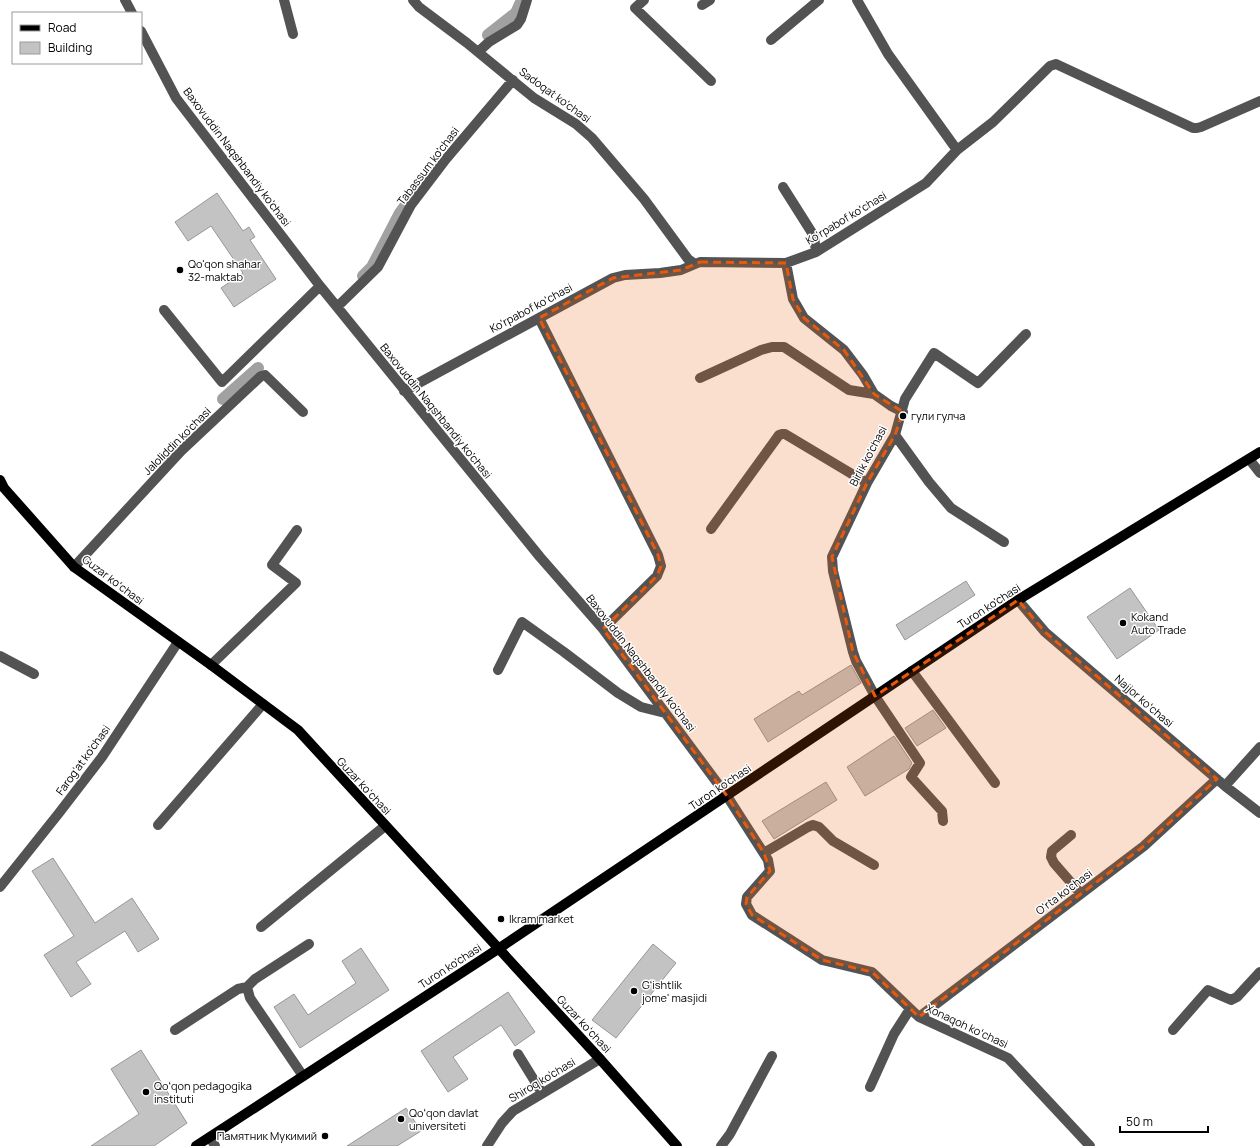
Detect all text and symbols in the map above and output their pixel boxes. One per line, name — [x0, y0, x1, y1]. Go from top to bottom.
legend — [12, 12, 142, 64]
text: Road — [48, 19, 76, 36]
text: Building — [48, 39, 92, 56]
street label: Sadoqat ko'chasi — [516, 63, 594, 126]
street label: Baxovuddin Naqshbandiy ko'chasi — [180, 84, 295, 229]
street label: Tabassum ko'chasi — [393, 124, 462, 208]
street label: Ko'rpabof koʻchasi — [803, 188, 889, 248]
place label: Qo'qon shahar 32-maktab — [188, 256, 261, 284]
marker: Qo'qon shahar 32-maktab — [175, 265, 185, 275]
street label: Ko'rpabof koʻchasi — [487, 279, 575, 336]
street label: Baxovuddin Naqshbandiy ko'chasi — [377, 340, 496, 481]
street label: Jaloliddin ko'chasi — [140, 404, 214, 478]
place label: гули гулча — [911, 408, 965, 423]
marker: гули гулча — [898, 411, 908, 421]
street label: Birlik ko'chasi — [845, 423, 890, 489]
street label: Guzar koʻchasi — [79, 552, 147, 608]
street label: Turon ko'chasi — [955, 580, 1023, 631]
street label: Baxovuddin Naqshbandiy ko'chasi — [583, 591, 700, 734]
place label: Kokand Auto Trade — [1131, 609, 1187, 637]
marker: Kokand Auto Trade — [1118, 618, 1128, 628]
street label: Najjor koʻchasi — [1112, 671, 1177, 730]
street label: Farog'at ko'chasi — [52, 722, 113, 798]
street label: Guzar koʻchasi — [334, 754, 395, 818]
street label: Turon ko'chasi — [686, 760, 754, 813]
street label: O'rta ko'chasi — [1032, 865, 1095, 918]
place label: Ikram market — [509, 911, 574, 926]
marker: Ikram market — [496, 914, 506, 924]
street label: Turon ko'chasi — [416, 940, 484, 991]
place label: Gʻishtlik jome' masjidi — [641, 977, 707, 1005]
marker: Gʻishtlik jome' masjidi — [629, 986, 639, 996]
street label: Guzar koʻchasi — [554, 992, 615, 1056]
street label: Xonaqoh koʻchasi — [924, 1000, 1011, 1051]
street label: Shiroq ko'chasi — [506, 1054, 578, 1105]
place label: Qoʻqon pedagogika instituti — [154, 1078, 252, 1106]
marker: Qoʻqon pedagogika instituti — [141, 1087, 151, 1097]
place label: Qoʻqon davlat universiteti — [409, 1105, 479, 1133]
scale bar — [1120, 1108, 1208, 1134]
text: 50 m — [1126, 1113, 1153, 1130]
marker: Qoʻqon davlat universiteti — [396, 1114, 406, 1124]
place label: Памятник Мукимий — [217, 1128, 317, 1143]
marker: Памятник Мукимий — [320, 1131, 330, 1141]

